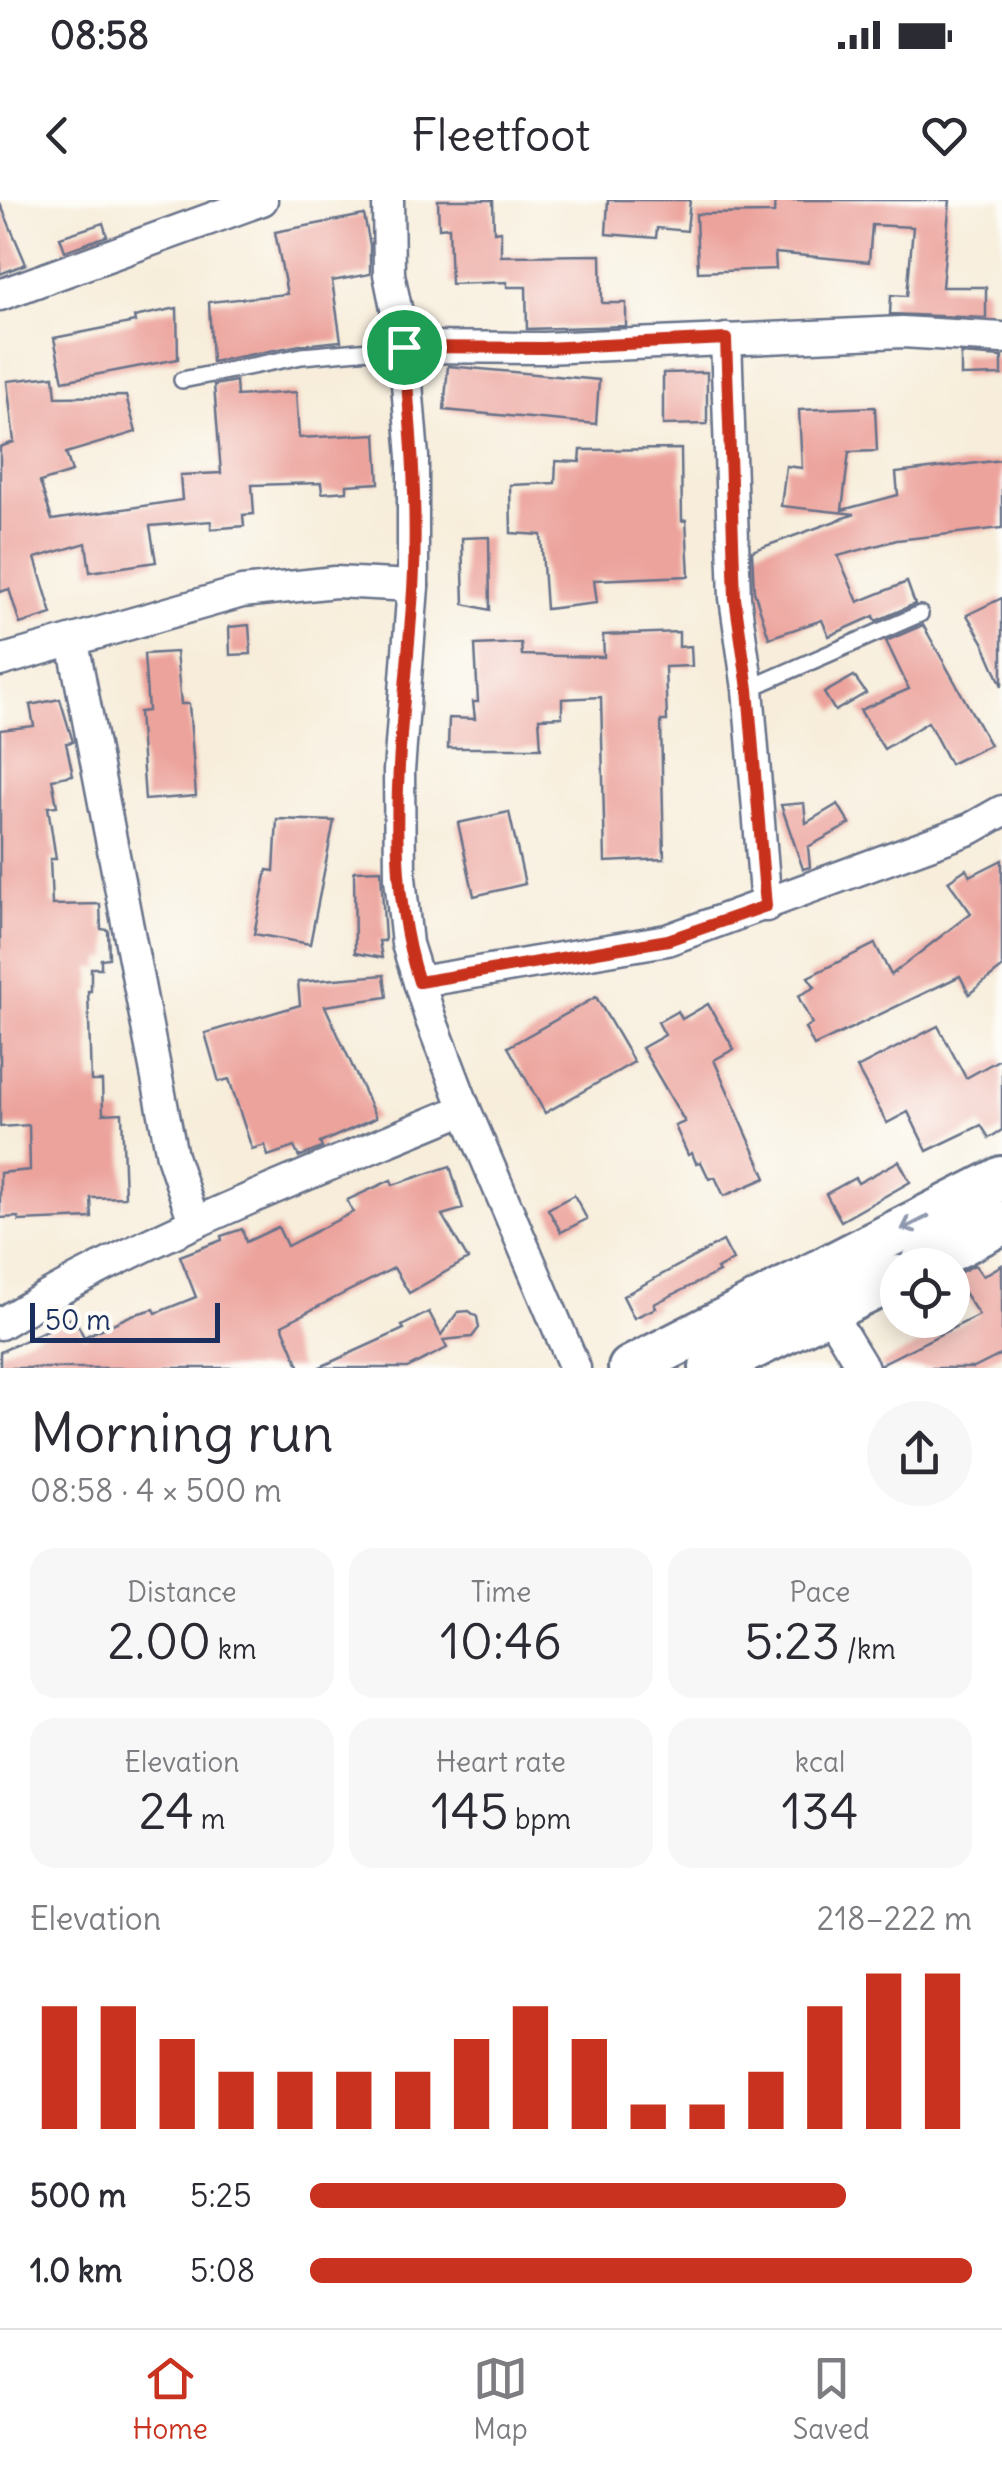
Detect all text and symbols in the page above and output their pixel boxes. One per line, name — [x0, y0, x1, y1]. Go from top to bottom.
text: 08:58 — [50, 12, 149, 59]
text: Fleetfoot — [412, 107, 590, 163]
icon: back — [30, 108, 85, 163]
icon: heart — [917, 108, 972, 163]
pin — [362, 305, 447, 390]
icon: arrive — [377, 320, 432, 375]
one-way arrow — [901, 1214, 931, 1233]
map controls — [880, 1248, 970, 1338]
button: locate — [880, 1248, 970, 1338]
scale bar — [30, 1298, 220, 1342]
text: 50 m — [45, 1302, 111, 1338]
text: Morning run — [30, 1398, 334, 1467]
button: share — [867, 1401, 972, 1506]
text: 08:58 · 4 × 500 m — [30, 1470, 282, 1511]
text: Distance — [127, 1574, 237, 1610]
text: Time — [471, 1574, 531, 1610]
text: Pace — [790, 1574, 850, 1610]
text: 2.00 — [107, 1610, 211, 1673]
text: 10:46 — [440, 1610, 562, 1673]
text: 5:23 — [744, 1610, 840, 1673]
text: km — [211, 1631, 257, 1667]
text: /km — [840, 1631, 896, 1667]
text: Elevation — [125, 1744, 239, 1780]
text: Heart rate — [436, 1744, 566, 1780]
text: kcal — [795, 1744, 845, 1780]
text: 24 — [139, 1780, 194, 1843]
text: 145 — [431, 1780, 508, 1843]
text: 134 — [781, 1780, 859, 1843]
text: m — [194, 1801, 225, 1837]
text: bpm — [508, 1801, 571, 1837]
text: Elevation — [30, 1898, 161, 1939]
text: 218–222 m — [817, 1898, 972, 1939]
text: 500 m — [30, 2175, 126, 2216]
text: 5:25 — [190, 2175, 252, 2216]
text: 1.0 km — [30, 2250, 122, 2291]
text: 5:08 — [190, 2250, 255, 2291]
tab: Home — [132, 2351, 208, 2447]
tab: Map — [473, 2351, 528, 2447]
tab: Saved — [793, 2351, 870, 2447]

